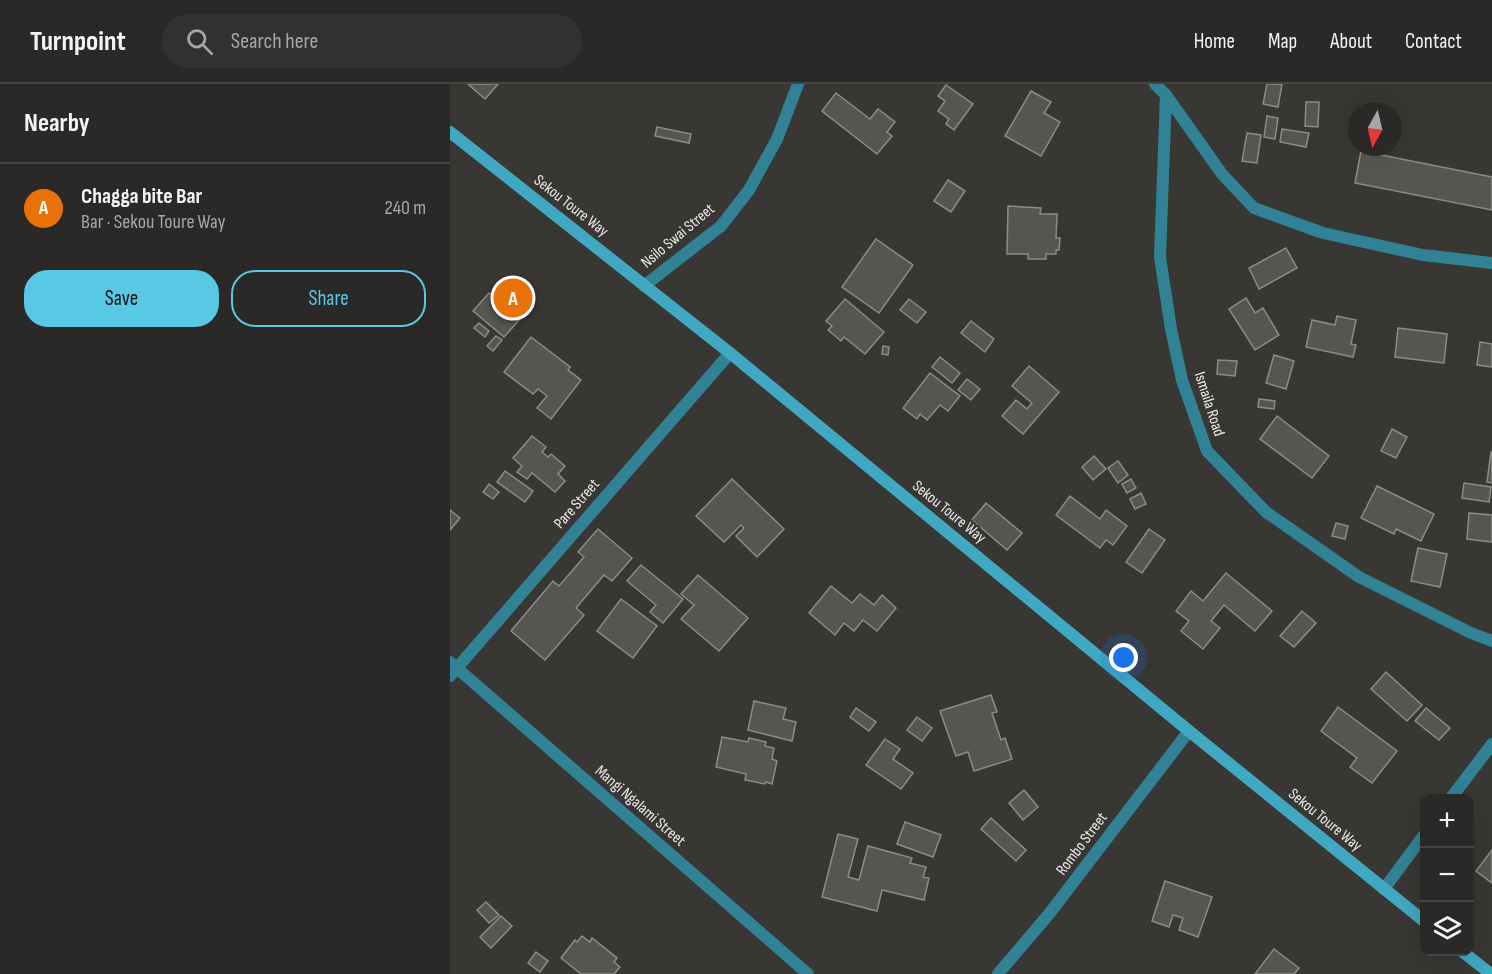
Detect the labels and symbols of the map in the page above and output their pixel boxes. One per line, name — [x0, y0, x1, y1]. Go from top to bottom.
north arrow — [1348, 102, 1402, 156]
street label: Sekou Toure Way — [530, 171, 612, 241]
street label: Nsilo Swai Street — [637, 200, 719, 272]
pin: A — [494, 276, 532, 320]
street label: Ismaila Road — [1190, 369, 1228, 439]
street label: Pare Street — [550, 475, 604, 533]
street label: Sekou Toure Way — [908, 477, 990, 547]
your location — [1109, 643, 1138, 672]
street label: Mangi Ngalami Street — [591, 762, 689, 851]
street label: Sekou Toure Way — [1284, 785, 1366, 855]
street label: Rombo Street — [1052, 809, 1112, 879]

